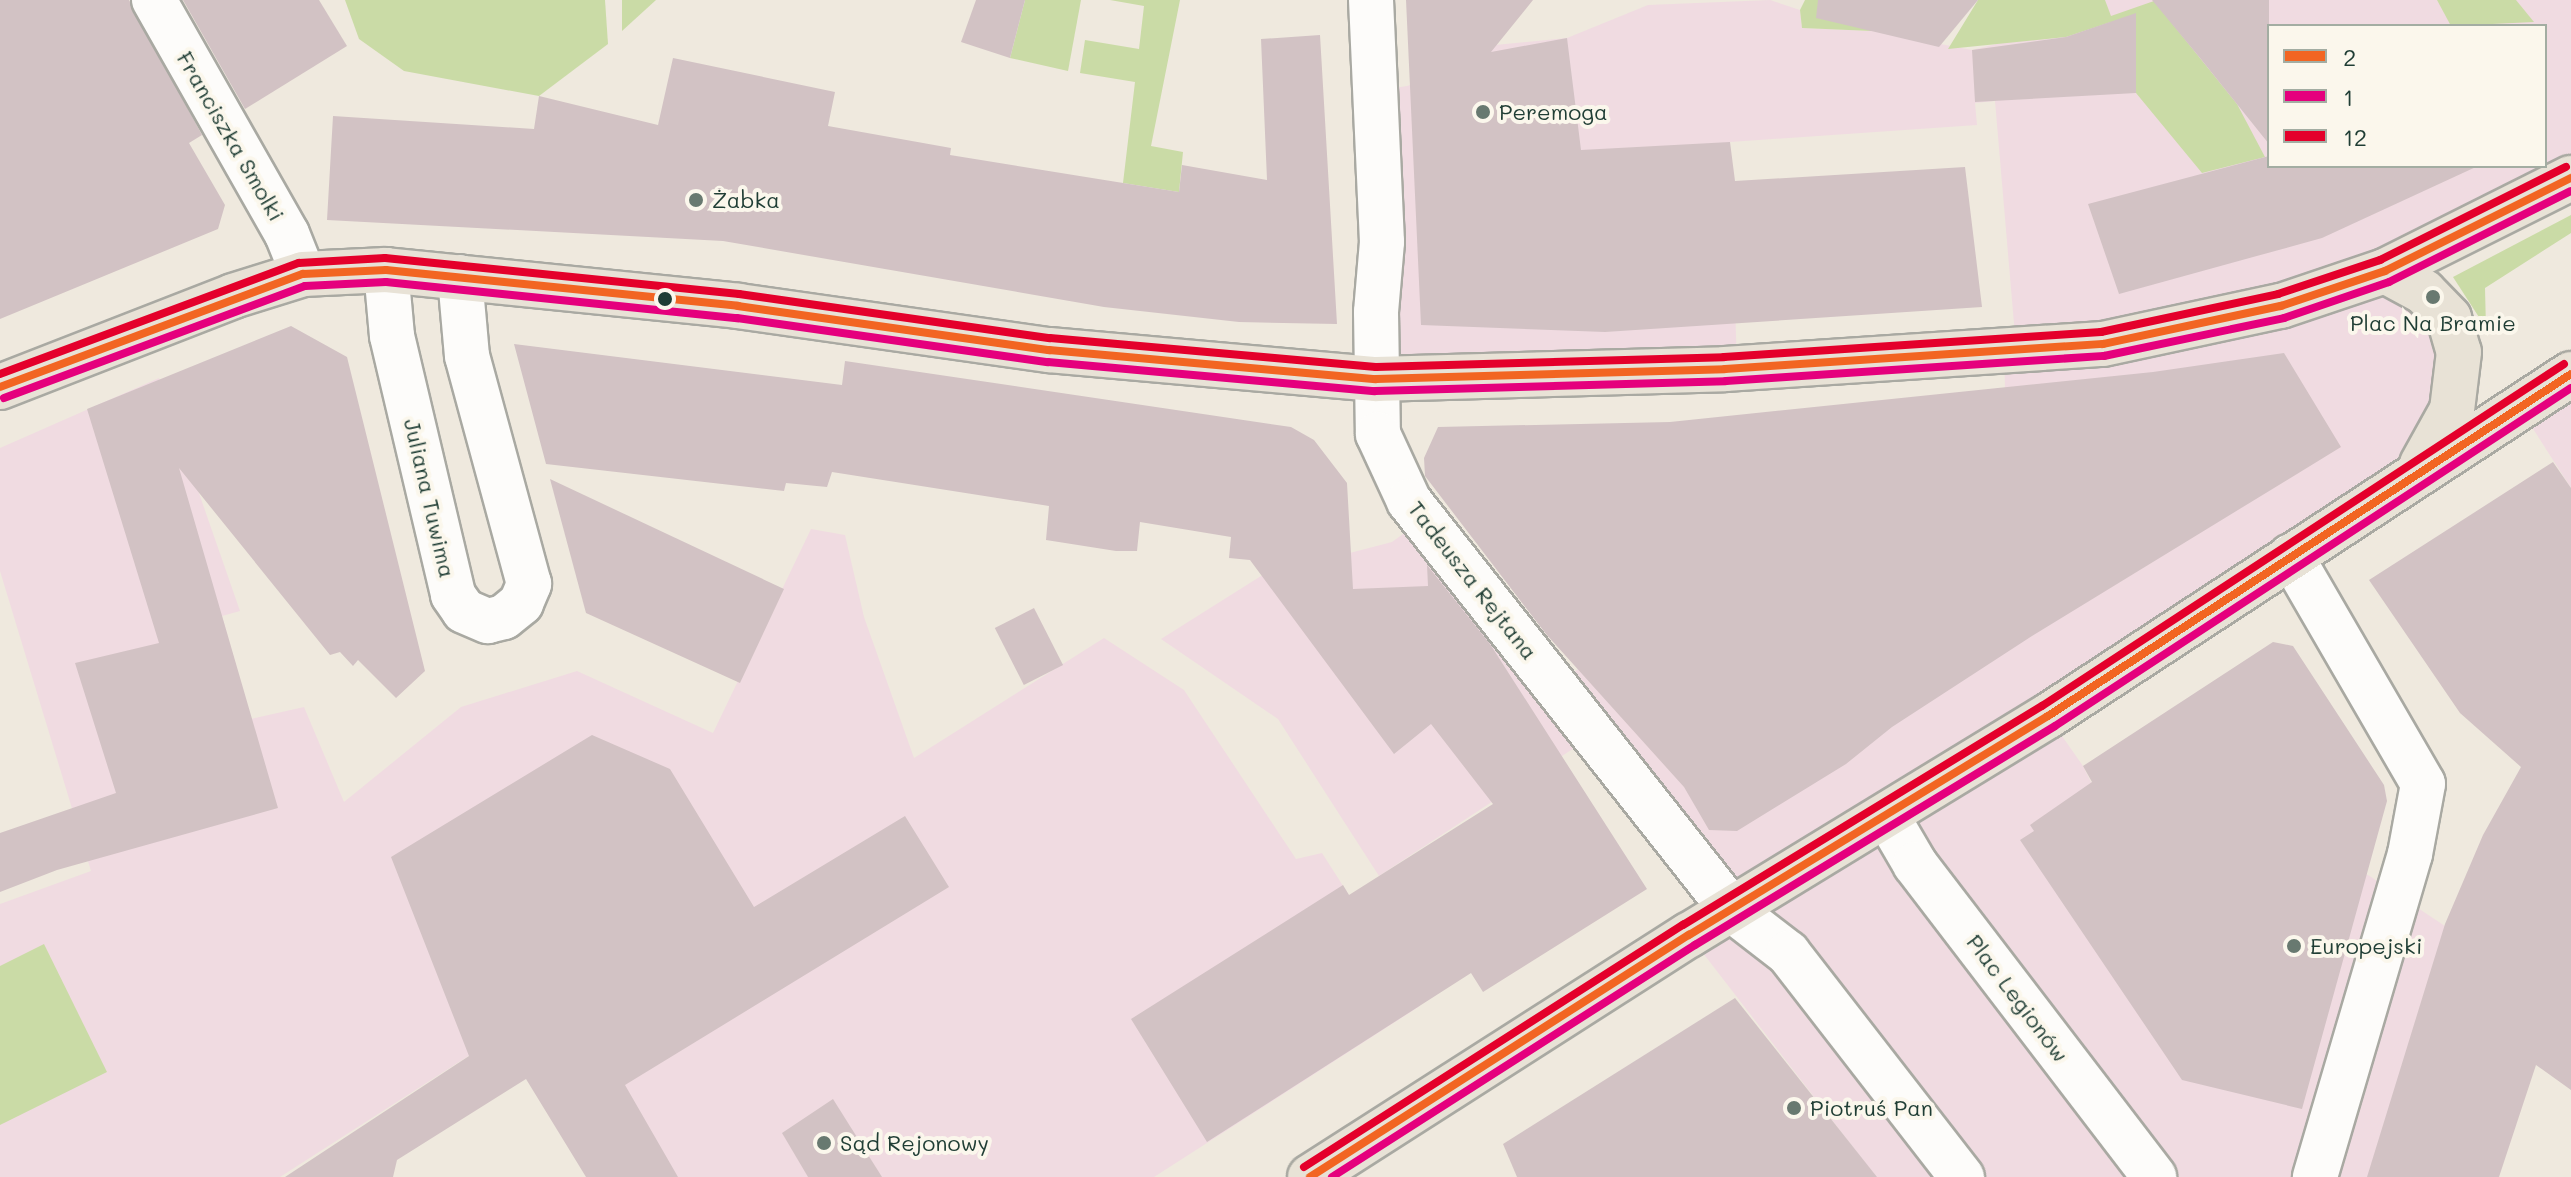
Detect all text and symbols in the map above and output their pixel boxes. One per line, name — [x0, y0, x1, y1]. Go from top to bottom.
legend — [2267, 24, 2547, 168]
text: 2 — [2343, 41, 2356, 72]
street label: Franciszka Smolki — [172, 47, 290, 225]
text: 1 — [2343, 81, 2354, 112]
place label: Peremoga — [1499, 99, 1608, 125]
marker: Peremoga — [1474, 103, 1492, 121]
text: 12 — [2343, 121, 2367, 152]
place label: Żabka — [712, 187, 780, 213]
marker: Żabka — [687, 191, 705, 209]
marker: Plac Na Bramie — [2424, 288, 2442, 306]
unlabelled marker — [657, 291, 673, 307]
place label: Plac Na Bramie — [2350, 310, 2516, 336]
street label: Juliana Tuwima — [399, 416, 461, 580]
street label: Tadeusza Rejtana — [1403, 496, 1543, 664]
street label: Plac Legionów — [1962, 929, 2074, 1067]
place label: Europejski — [2310, 933, 2422, 959]
marker: Europejski — [2285, 937, 2303, 955]
place label: Piotruś Pan — [1810, 1095, 1933, 1121]
marker: Piotruś Pan — [1785, 1099, 1803, 1117]
place label: Sąd Rejonowy — [840, 1130, 989, 1156]
marker: Sąd Rejonowy — [815, 1134, 833, 1152]

